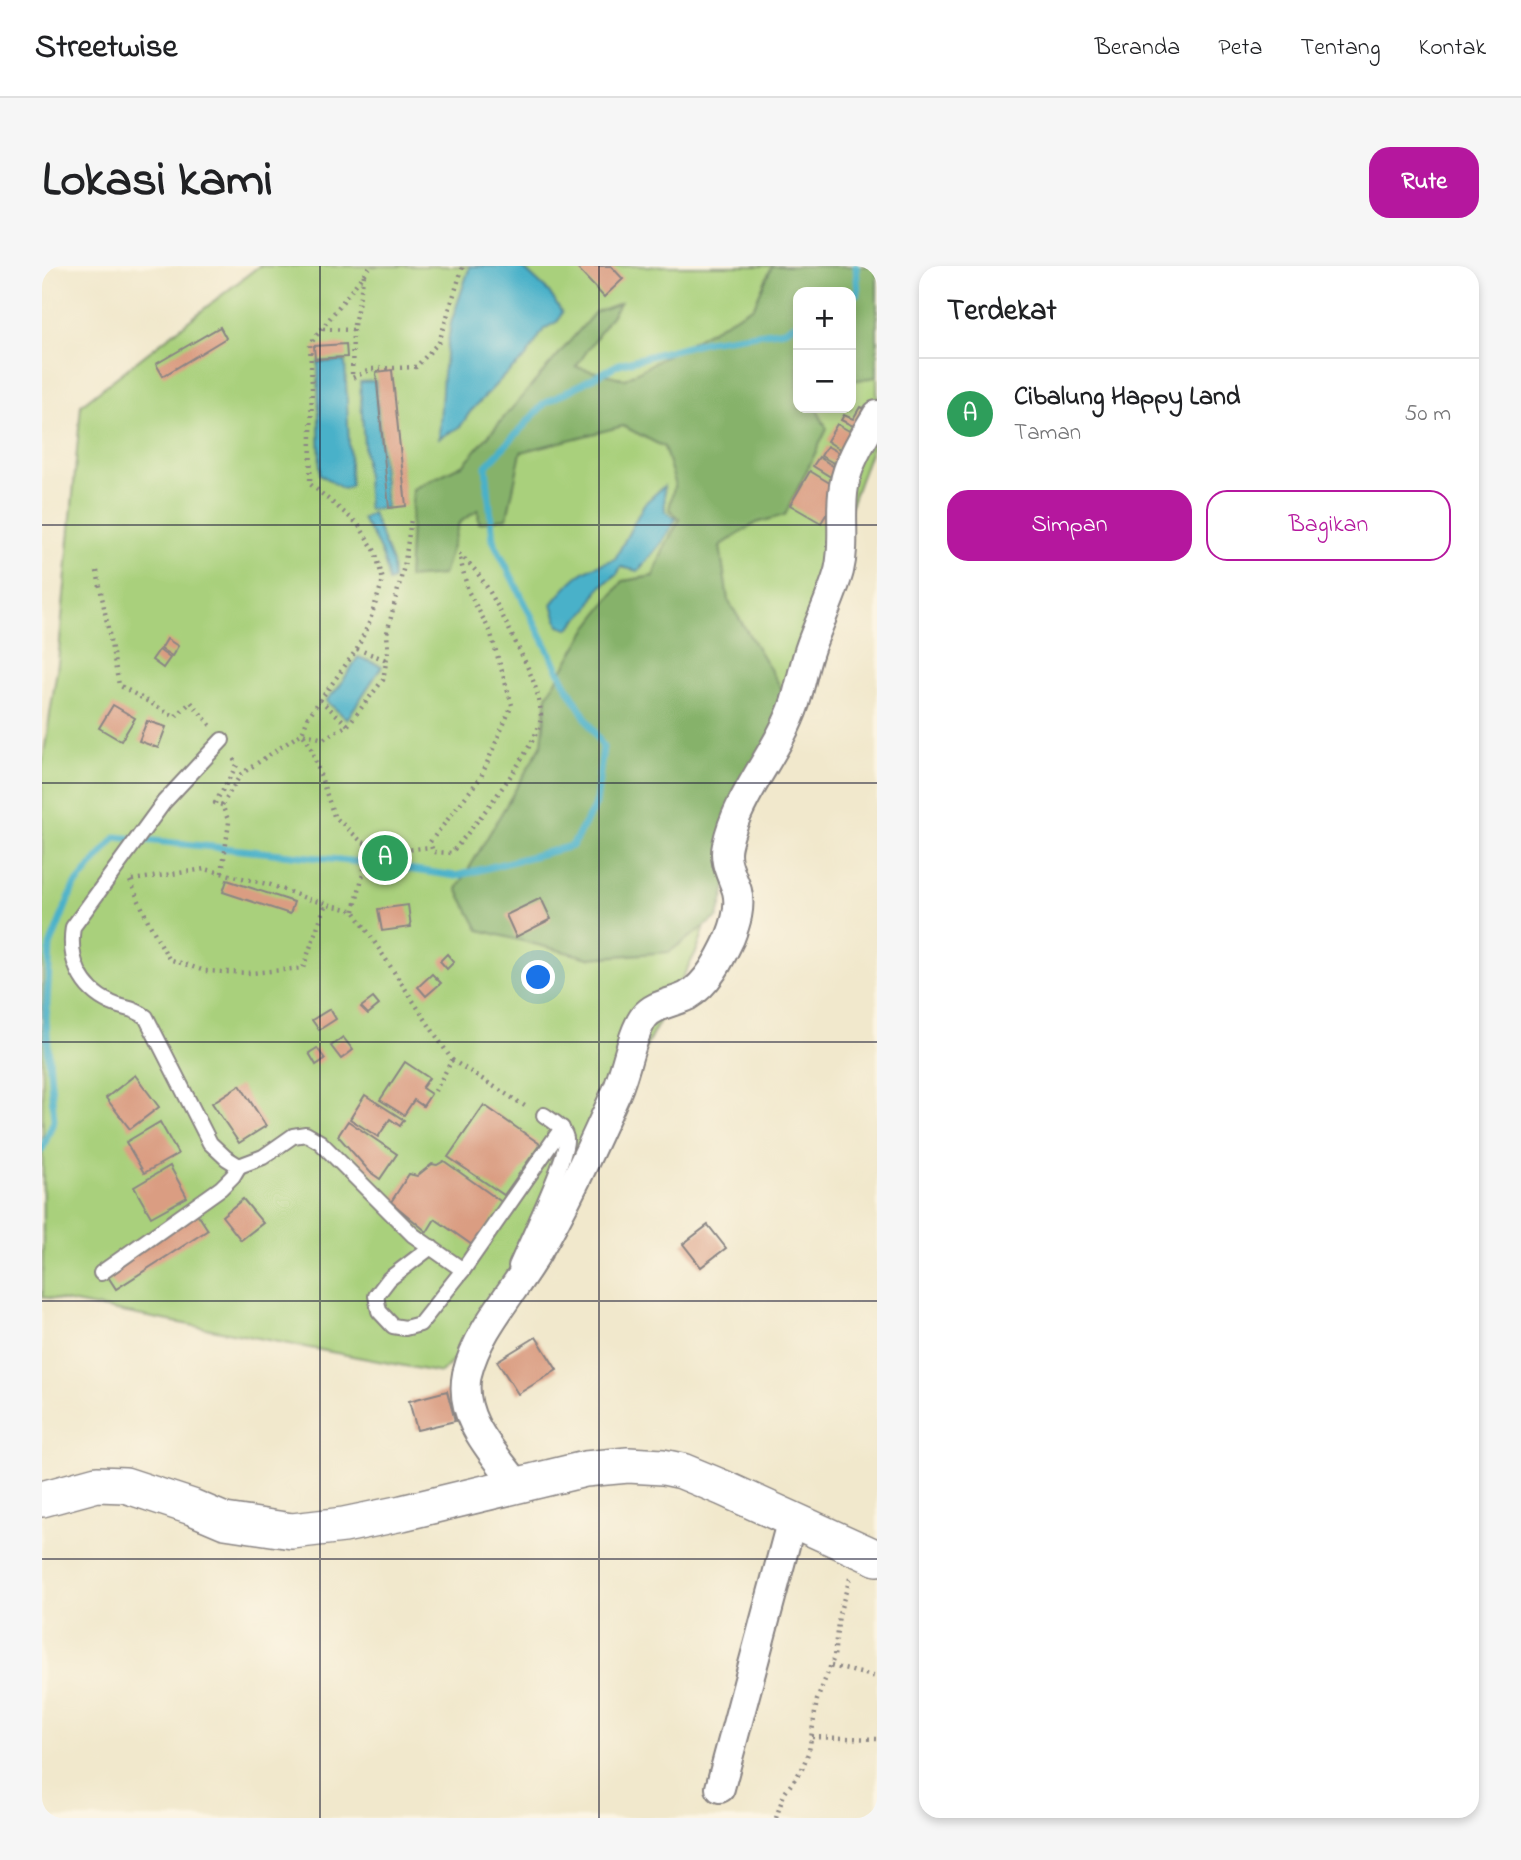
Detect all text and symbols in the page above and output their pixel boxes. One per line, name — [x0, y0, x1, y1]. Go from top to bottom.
text: Streetwise — [35, 24, 177, 72]
text: Beranda — [1095, 31, 1180, 66]
text: Peta — [1218, 31, 1263, 66]
text: Tentang — [1301, 31, 1381, 66]
text: Kontak — [1419, 31, 1486, 66]
text: Lokasi kami — [42, 146, 273, 218]
button: Rute — [1369, 147, 1479, 218]
map controls — [793, 287, 856, 413]
button: + — [793, 287, 856, 350]
text: Terdekat — [947, 290, 1057, 334]
button: − — [793, 350, 856, 413]
text: Cibalung Happy Land — [1014, 379, 1240, 417]
text: A — [963, 398, 977, 431]
text: 50 m — [1404, 398, 1451, 431]
text: Taman — [1014, 417, 1081, 450]
button: Simpan — [947, 490, 1192, 561]
button: Bagikan — [1206, 490, 1451, 561]
pin: A — [362, 832, 408, 884]
your location — [521, 960, 555, 994]

